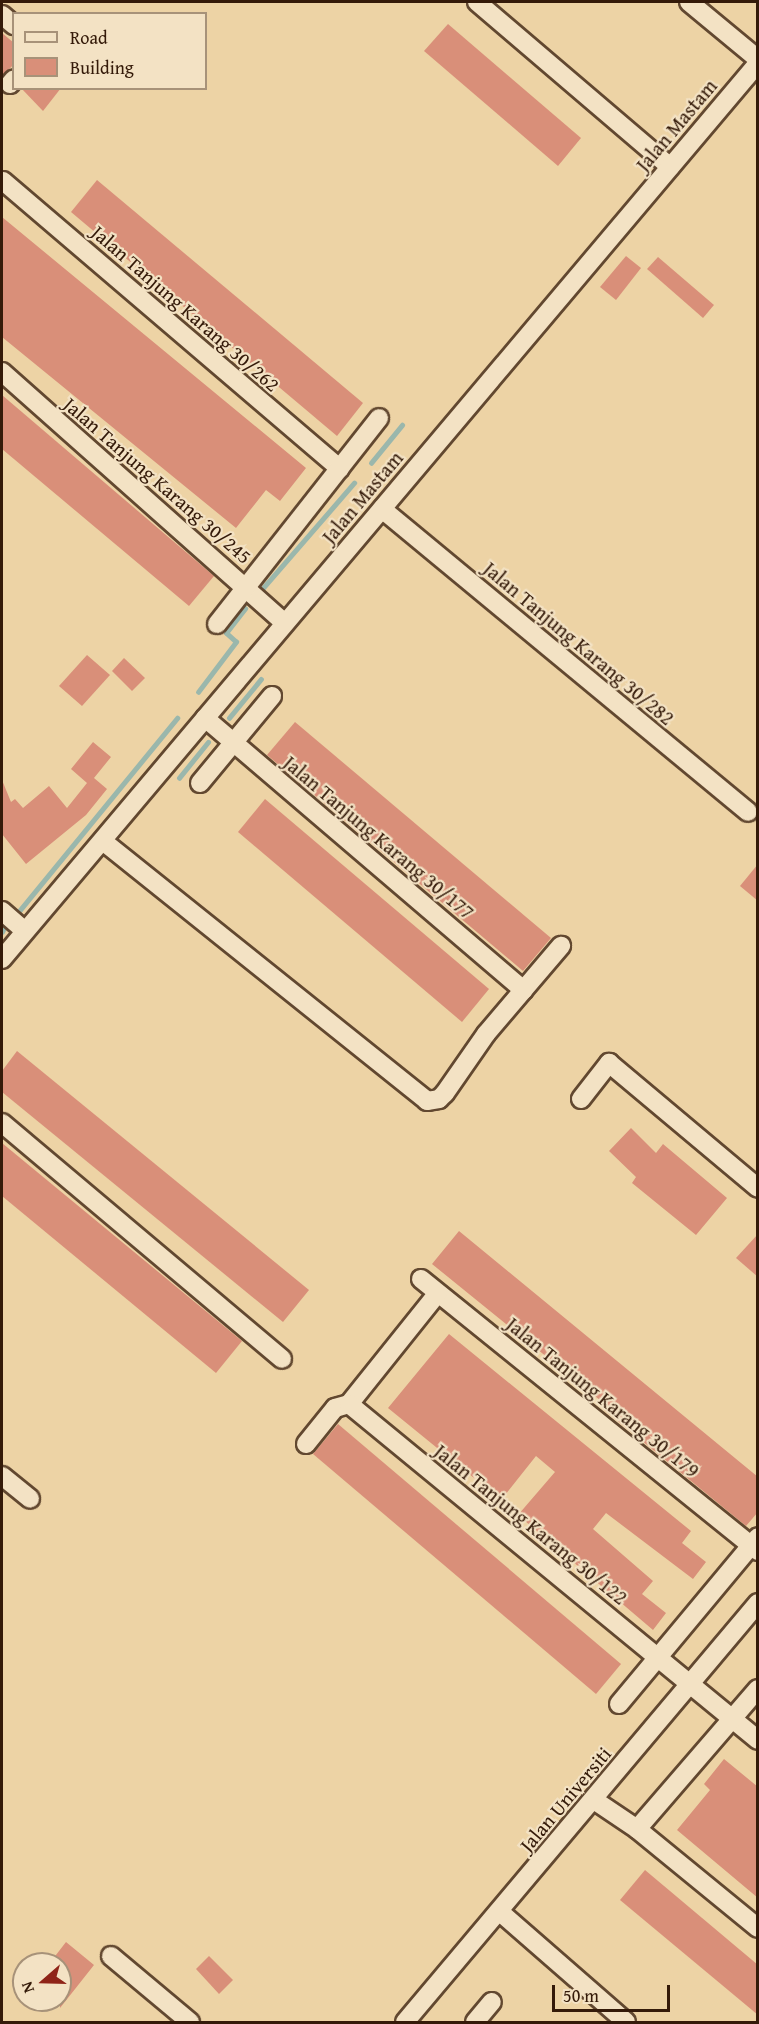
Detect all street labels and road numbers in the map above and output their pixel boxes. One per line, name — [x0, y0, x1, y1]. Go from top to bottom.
street label: Jalan Mastam — [630, 74, 722, 176]
street label: Jalan Tanjung Karang 30/262 — [87, 220, 285, 396]
street label: Jalan Tanjung Karang 30/245 — [59, 392, 257, 568]
street label: Jalan Mastam — [316, 446, 408, 548]
street label: Jalan Tanjung Karang 30/282 — [479, 556, 679, 730]
street label: Jalan Tanjung Karang 30/177 — [279, 750, 479, 924]
street label: Jalan Tanjung Karang 30/179 — [502, 1312, 704, 1482]
street label: Jalan Tanjung Karang 30/122 — [430, 1439, 632, 1609]
street label: Jalan Universiti — [514, 1742, 616, 1856]

